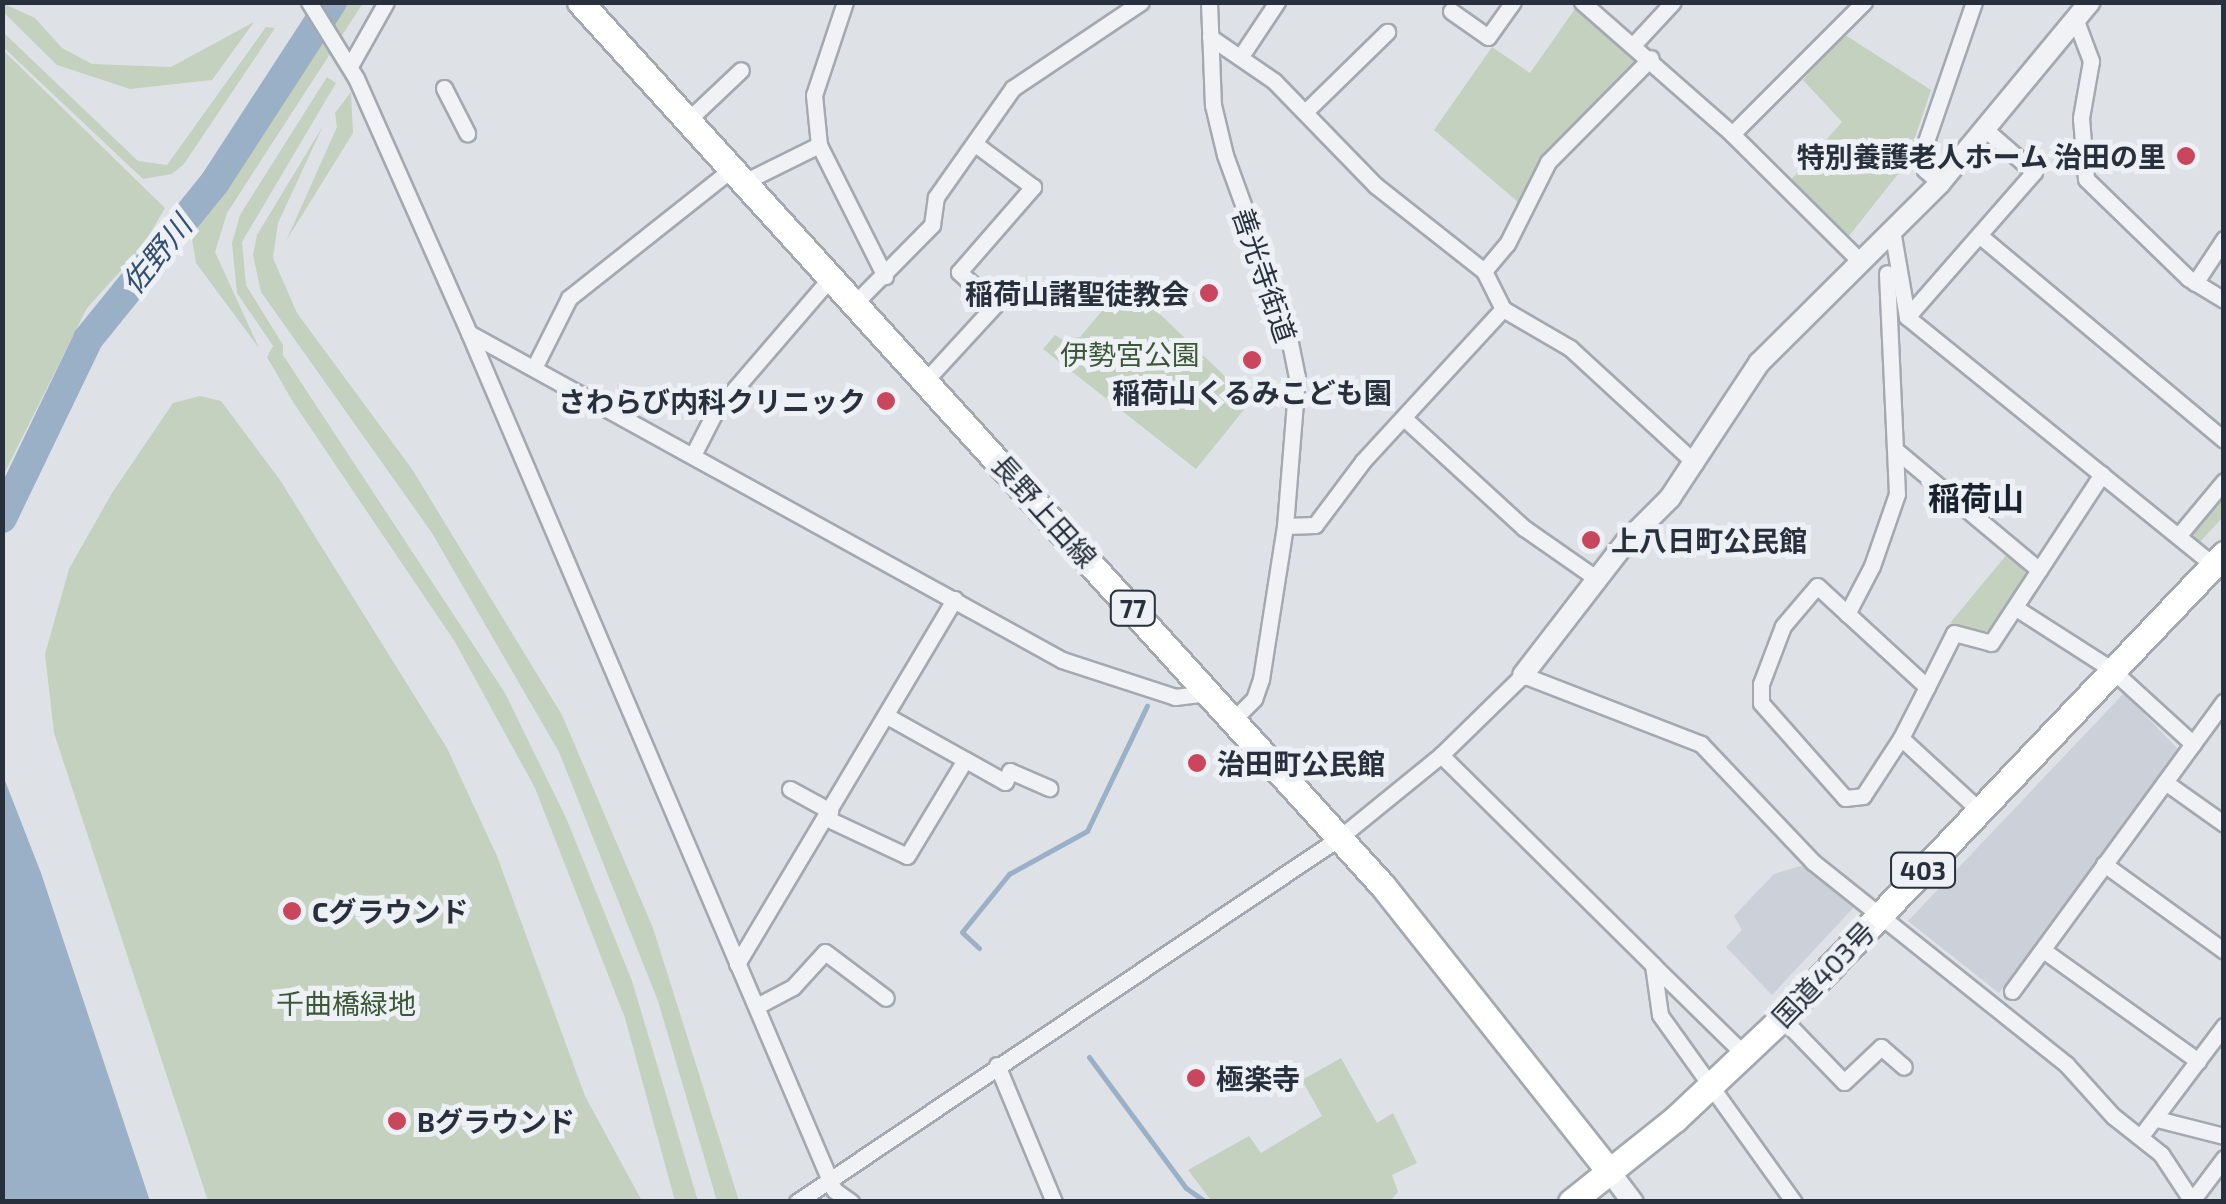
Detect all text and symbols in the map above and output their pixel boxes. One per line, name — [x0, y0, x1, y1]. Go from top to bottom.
place label: 特別養護老人ホーム 治田の里 — [1796, 139, 2166, 173]
marker: 特別養護老人ホーム 治田の里 — [2175, 145, 2197, 167]
street label: 善光寺街道 — [1226, 203, 1304, 347]
water label: 佐野川 — [114, 208, 198, 300]
place label: 稲荷山諸聖徒教会 — [965, 276, 1189, 310]
marker: 稲荷山諸聖徒教会 — [1198, 282, 1220, 304]
park label: 伊勢宮公園 — [1060, 337, 1200, 371]
marker: 稲荷山くるみこども園 — [1241, 349, 1263, 371]
place label: 稲荷山くるみこども園 — [1112, 375, 1392, 409]
place label: さわらび内科クリニック — [558, 384, 866, 418]
marker: さわらび内科クリニック — [875, 390, 897, 412]
street label: 長野上田線 — [986, 448, 1104, 574]
district label: 稲荷山 — [1928, 478, 2024, 516]
place label: 上八日町公民館 — [1611, 523, 1807, 557]
marker: 上八日町公民館 — [1580, 529, 1602, 551]
road number: 77 — [1108, 588, 1158, 628]
place label: 治田町公民館 — [1217, 746, 1385, 780]
marker: 治田町公民館 — [1186, 752, 1208, 774]
road number: 403 — [1888, 850, 1958, 890]
place label: Cグラウンド — [312, 894, 468, 928]
marker: Cグラウンド — [281, 900, 303, 922]
street label: 国道403号 — [1764, 914, 1882, 1034]
park label: 千曲橋緑地 — [276, 986, 416, 1020]
place label: 極楽寺 — [1216, 1061, 1300, 1095]
marker: 極楽寺 — [1185, 1067, 1207, 1089]
place label: Bグラウンド — [417, 1104, 575, 1138]
marker: Bグラウンド — [386, 1110, 408, 1132]

